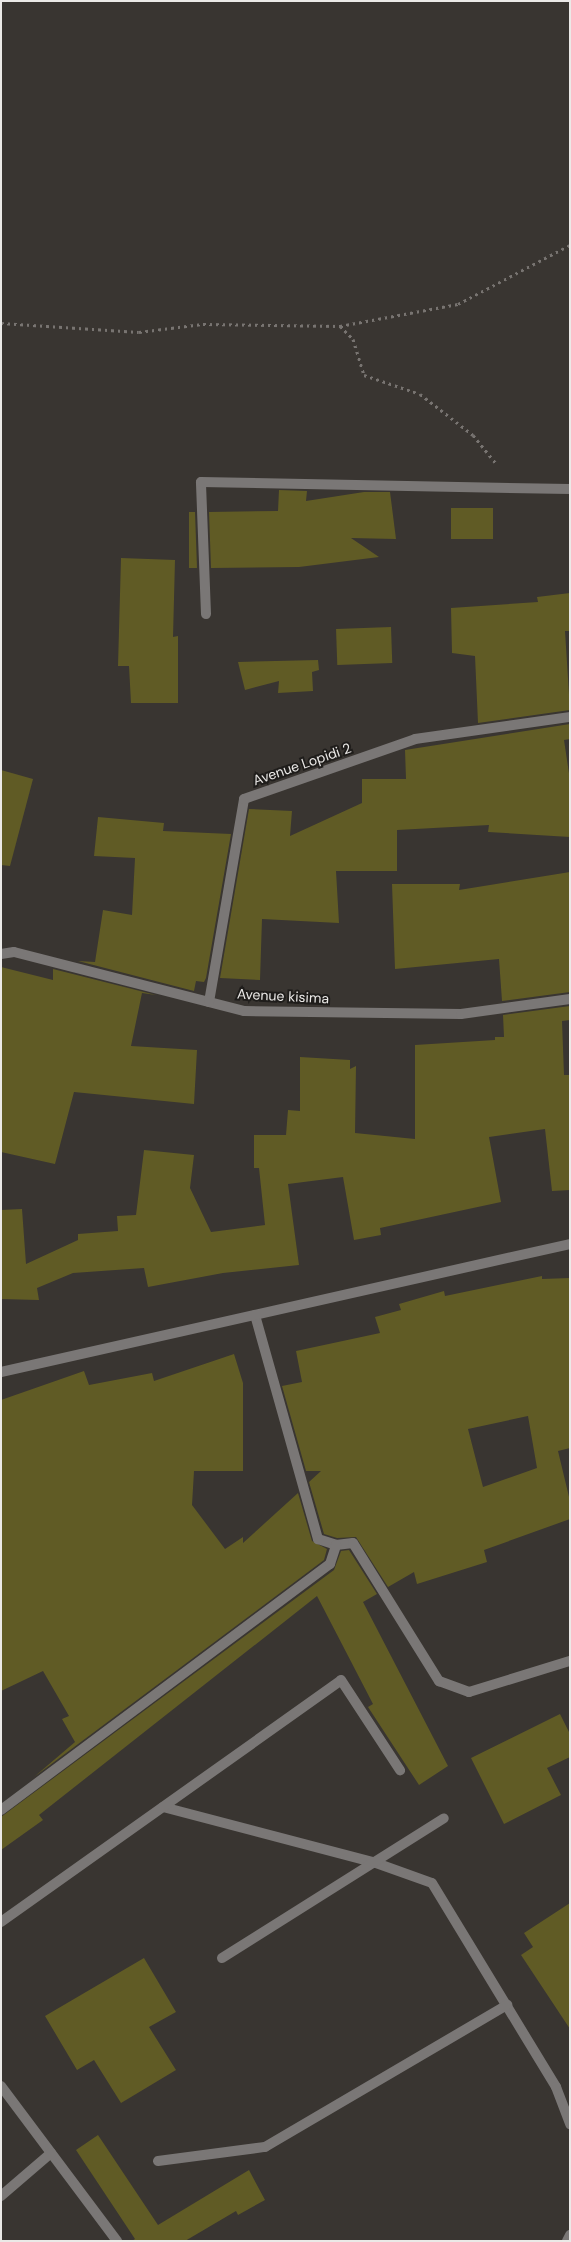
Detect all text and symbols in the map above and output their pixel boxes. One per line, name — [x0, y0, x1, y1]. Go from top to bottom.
street label: Avenue Lopidi 2 — [251, 739, 353, 789]
street label: Avenue kisima — [237, 985, 329, 1007]

